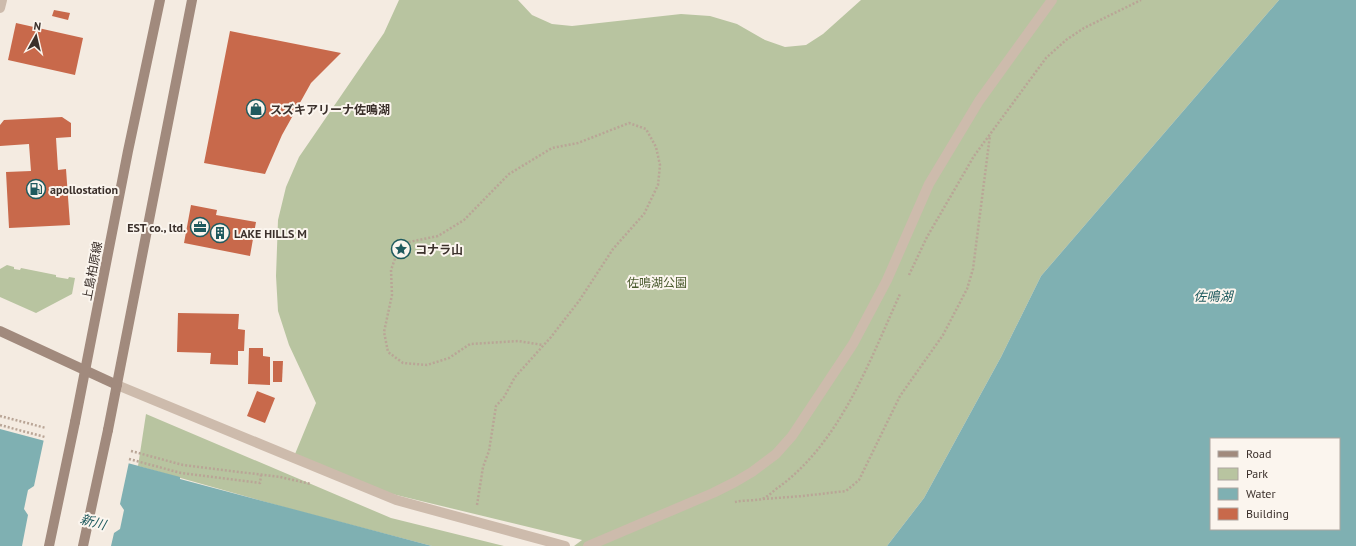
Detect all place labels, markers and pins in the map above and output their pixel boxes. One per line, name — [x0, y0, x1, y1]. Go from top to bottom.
shop icon: スズキアリーナ佐鳴湖 — [245, 98, 267, 120]
place label: スズキアリーナ佐鳴湖 — [270, 102, 390, 117]
fuel station icon: apollostation — [25, 178, 47, 200]
place label: apollostation — [50, 182, 118, 197]
office icon: EST co., ltd. — [189, 216, 211, 238]
place label: EST co., ltd. — [127, 220, 186, 235]
building icon: LAKE HILLS M — [209, 222, 231, 244]
place label: LAKE HILLS M — [234, 226, 307, 241]
place icon: コナラ山 — [390, 238, 412, 260]
place label: コナラ山 — [415, 242, 463, 257]

